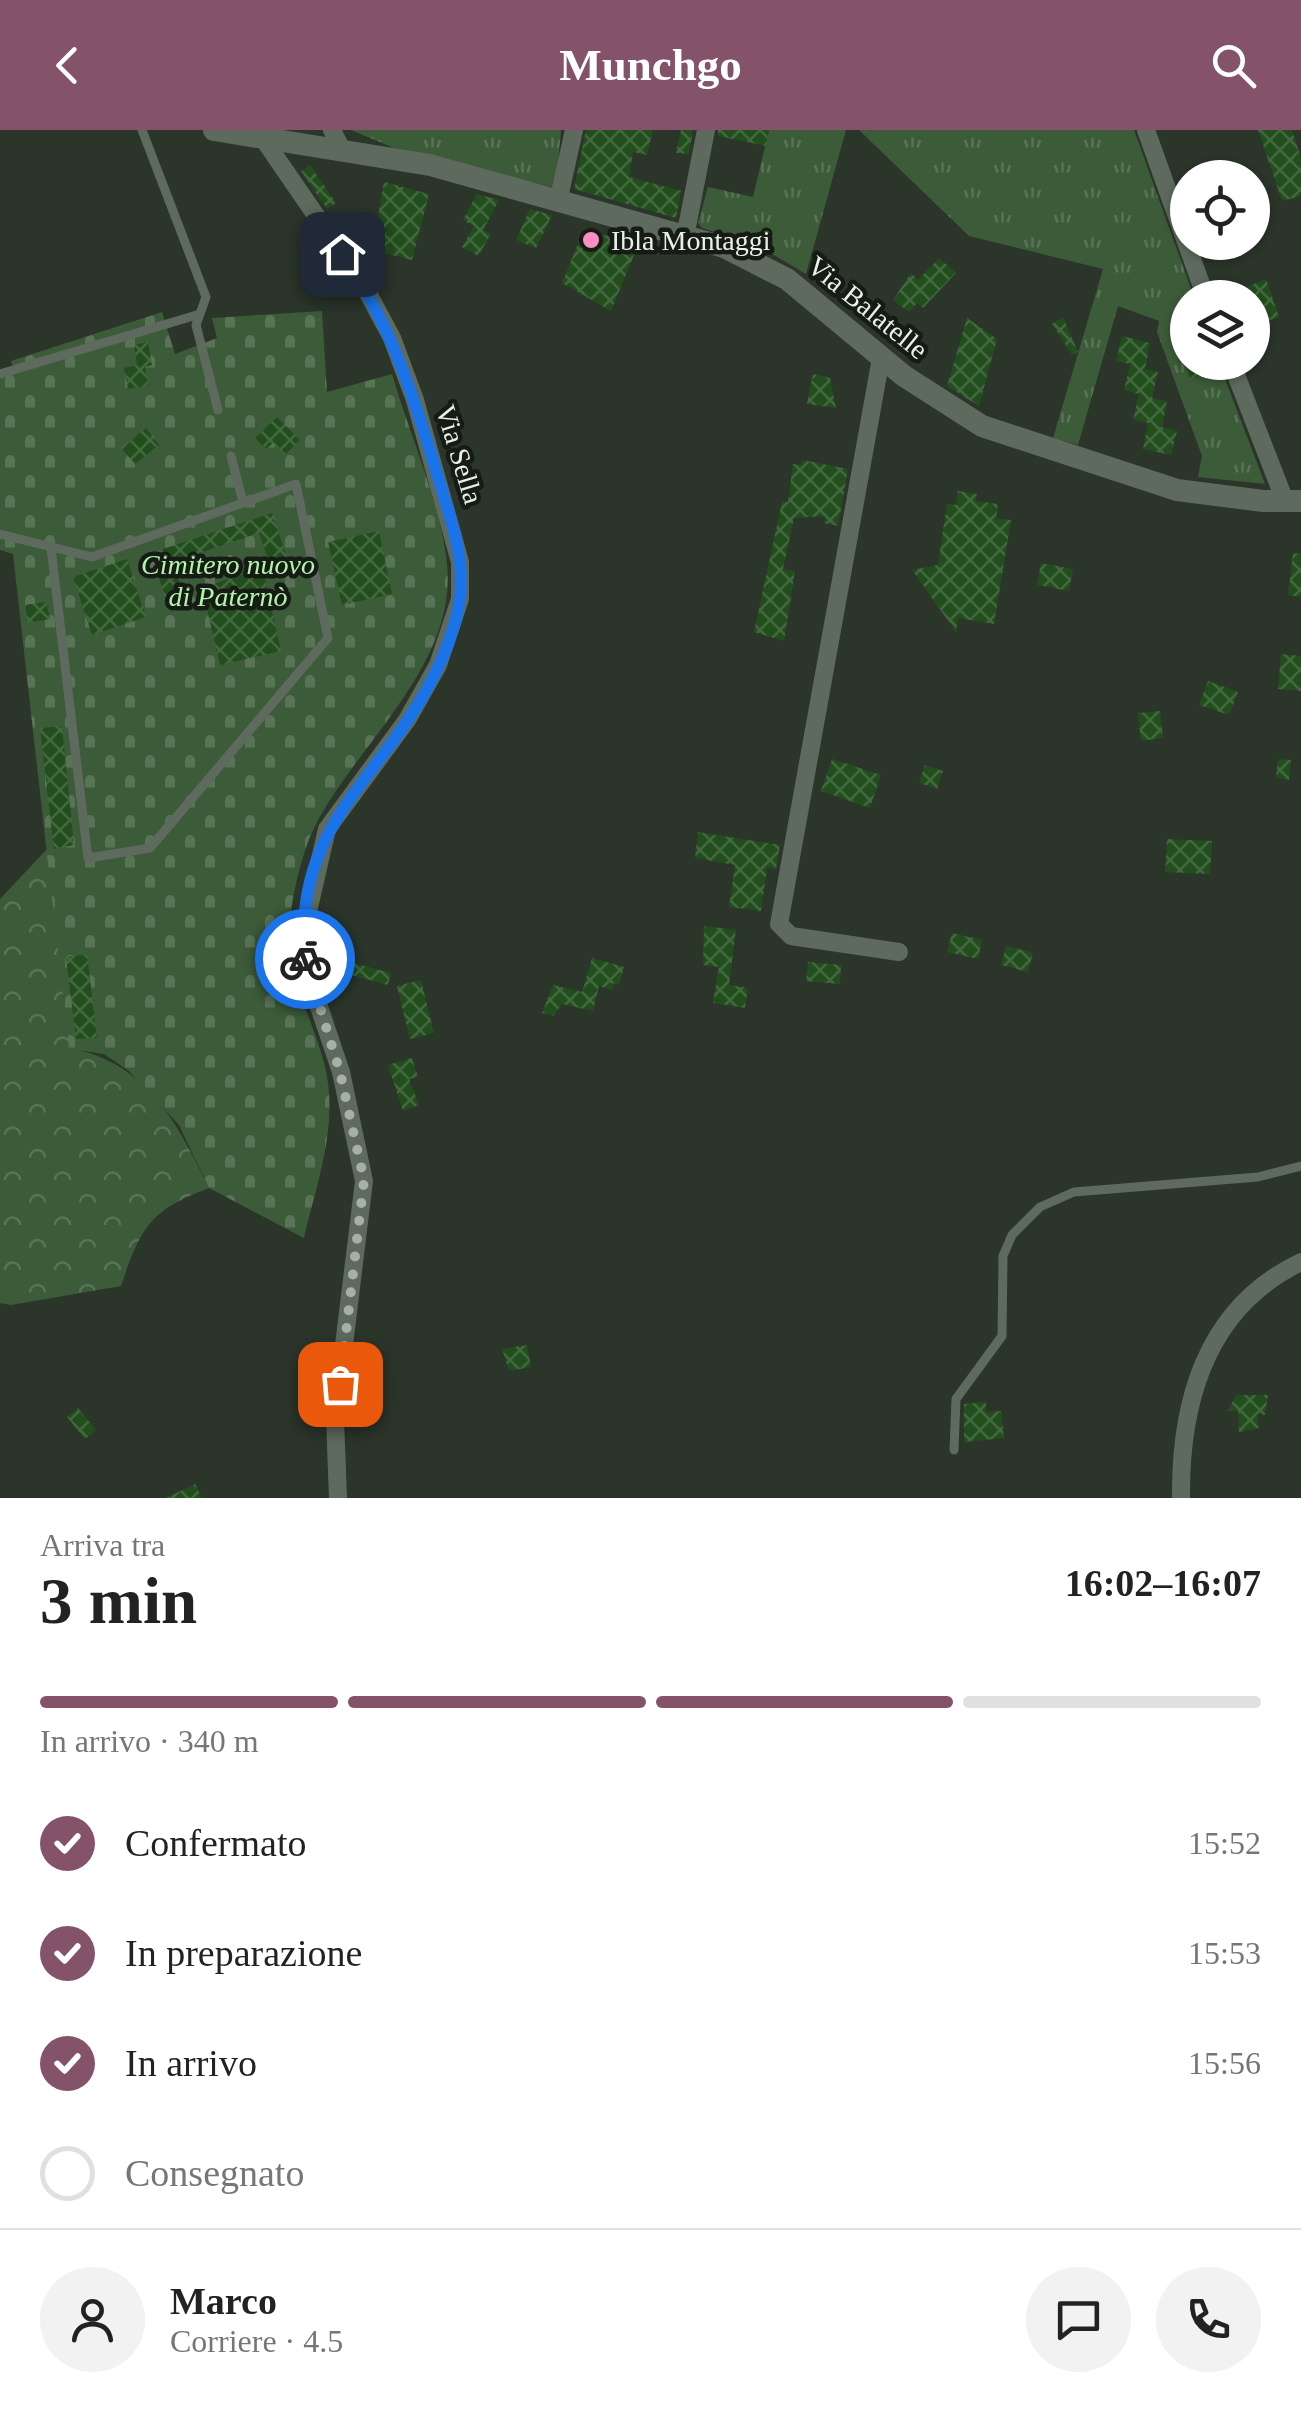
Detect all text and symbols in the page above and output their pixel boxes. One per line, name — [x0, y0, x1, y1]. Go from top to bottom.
icon: back — [40, 38, 95, 93]
icon: search — [1206, 38, 1261, 93]
text: Munchgo — [559, 40, 742, 90]
map controls — [1170, 160, 1270, 380]
button: locate — [1170, 160, 1270, 260]
pin — [300, 212, 385, 297]
place label: Ibla Montaggi — [611, 225, 771, 256]
icon: home — [315, 227, 370, 282]
marker: Ibla Montaggi — [580, 229, 602, 251]
street label: Via Balatelle — [801, 250, 934, 365]
button: layers — [1170, 280, 1270, 380]
street label: Via Sella — [430, 401, 489, 508]
park label: Cimitero nuovo di Paternò — [141, 549, 315, 612]
courier — [255, 909, 355, 1009]
icon: bike — [278, 932, 333, 987]
pin — [298, 1342, 383, 1427]
icon: bag — [313, 1357, 368, 1412]
text: Arriva tra — [40, 1527, 165, 1563]
text: 16:02–16:07 — [1065, 1562, 1261, 1604]
text: 3 min — [40, 1565, 197, 1637]
text: In arrivo · 340 m — [40, 1723, 259, 1759]
icon: check — [40, 1816, 95, 1871]
text: Confermato — [125, 1822, 307, 1864]
text: 15:52 — [1188, 1825, 1261, 1861]
icon: check — [40, 1926, 95, 1981]
text: In preparazione — [125, 1932, 362, 1974]
text: 15:53 — [1188, 1935, 1261, 1971]
icon: check — [40, 2036, 95, 2091]
text: In arrivo — [125, 2042, 257, 2084]
text: 15:56 — [1188, 2045, 1261, 2081]
text: Consegnato — [125, 2152, 304, 2194]
button: person — [40, 2267, 145, 2372]
button: chat — [1026, 2267, 1131, 2372]
button: phone — [1156, 2267, 1261, 2372]
text: Marco — [170, 2280, 277, 2322]
text: Corriere · 4.5 — [170, 2323, 343, 2359]

